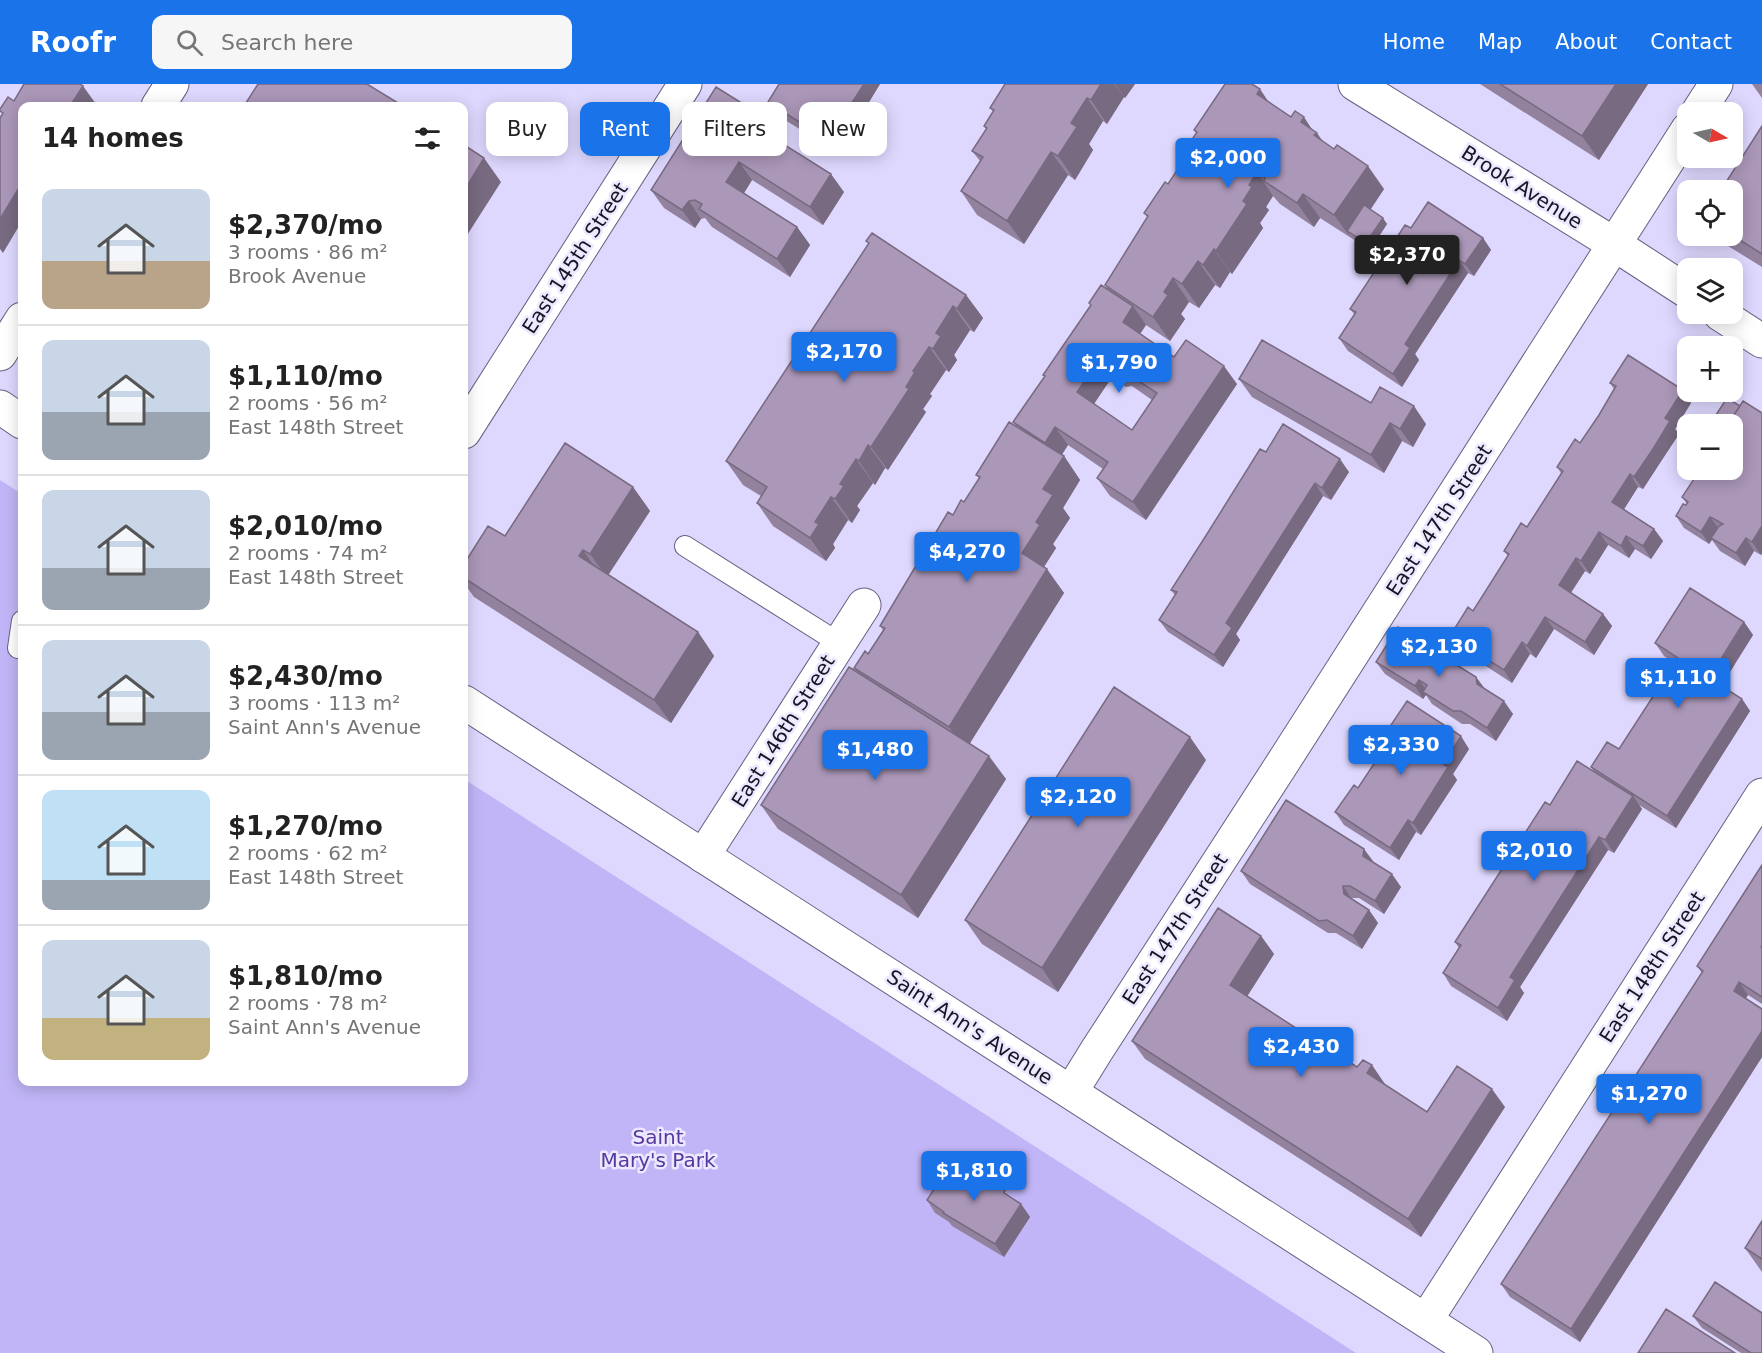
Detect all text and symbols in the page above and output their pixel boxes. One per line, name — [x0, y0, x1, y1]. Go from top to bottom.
search box — [152, 15, 572, 69]
text: Roofr — [30, 26, 116, 59]
icon: search — [173, 26, 206, 59]
text: Search here — [221, 30, 353, 55]
text: Home — [1383, 30, 1445, 54]
text: Map — [1478, 30, 1522, 54]
text: About — [1555, 30, 1617, 54]
text: Contact — [1650, 30, 1732, 54]
chip: Buy — [486, 102, 568, 156]
chip: Rent — [580, 102, 670, 156]
chip: Filters — [682, 102, 787, 156]
chip: New — [799, 102, 887, 156]
north arrow — [1677, 102, 1743, 168]
map controls — [1677, 102, 1743, 480]
icon: filters — [411, 122, 444, 155]
text: 14 homes — [42, 123, 184, 153]
pin: $2,000 — [1179, 138, 1277, 189]
street label: Brook Avenue — [1457, 140, 1587, 234]
text: $2,000 — [1189, 145, 1267, 169]
street label: East 145th Street — [517, 178, 633, 338]
button: locate — [1677, 180, 1743, 246]
text: $2,370/mo — [228, 210, 383, 240]
icon: home — [90, 213, 162, 285]
pin: $2,370 — [1358, 235, 1456, 286]
text: 3 rooms · 86 m² — [228, 240, 388, 264]
text: $2,370 — [1368, 242, 1446, 266]
button: layers — [1677, 258, 1743, 324]
text: Brook Avenue — [228, 264, 366, 288]
pin: $2,170 — [795, 332, 893, 383]
button: + — [1677, 336, 1743, 402]
text: $2,170 — [805, 339, 883, 363]
pin: $1,790 — [1070, 343, 1168, 394]
text: $1,790 — [1080, 350, 1158, 374]
text: $1,110/mo — [228, 361, 383, 391]
icon: home — [90, 364, 162, 436]
text: 2 rooms · 56 m² — [228, 391, 388, 415]
button: − — [1677, 414, 1743, 480]
text: East 148th Street — [228, 415, 403, 439]
street label: East 147th Street — [1381, 440, 1497, 600]
text: $2,010/mo — [228, 511, 383, 541]
icon: home — [90, 514, 162, 586]
pin: $4,270 — [918, 532, 1016, 583]
text: $4,270 — [928, 539, 1006, 563]
text: 2 rooms · 74 m² — [228, 541, 388, 565]
text: East 148th Street — [228, 565, 403, 589]
pin: $2,130 — [1390, 627, 1488, 678]
text: $2,130 — [1400, 634, 1478, 658]
street label: East 146th Street — [726, 650, 840, 812]
pin: $1,110 — [1629, 658, 1727, 709]
text: $2,430/mo — [228, 661, 383, 691]
icon: home — [90, 664, 162, 736]
text: $1,110 — [1639, 665, 1717, 689]
text: 3 rooms · 113 m² — [228, 691, 400, 715]
text: Saint Ann's Avenue — [228, 715, 421, 739]
pin: $2,330 — [1352, 725, 1450, 776]
pin: $1,480 — [826, 730, 924, 781]
text: $2,330 — [1362, 732, 1440, 756]
text: $1,480 — [836, 737, 914, 761]
pin: $2,120 — [1029, 777, 1127, 828]
text: $2,120 — [1039, 784, 1117, 808]
text: $1,270/mo — [228, 811, 383, 841]
icon: home — [90, 814, 162, 886]
pin: $2,010 — [1485, 831, 1583, 882]
text: $2,010 — [1495, 838, 1573, 862]
text: 2 rooms · 62 m² — [228, 841, 388, 865]
street label: East 147th Street — [1117, 849, 1233, 1009]
text: East 148th Street — [228, 865, 403, 889]
street label: East 148th Street — [1594, 887, 1710, 1047]
text: $1,810/mo — [228, 961, 383, 991]
icon: home — [90, 964, 162, 1036]
street label: Saint Ann's Avenue — [883, 964, 1057, 1090]
text: 2 rooms · 78 m² — [228, 991, 388, 1015]
text: Saint Ann's Avenue — [228, 1015, 421, 1039]
pin: $2,430 — [1252, 1027, 1350, 1078]
text: $2,430 — [1262, 1034, 1340, 1058]
pin: $1,270 — [1600, 1074, 1698, 1125]
text: $1,270 — [1610, 1081, 1688, 1105]
park label: Saint Mary's Park — [600, 1125, 716, 1172]
pin: $1,810 — [925, 1151, 1023, 1202]
text: $1,810 — [935, 1158, 1013, 1182]

